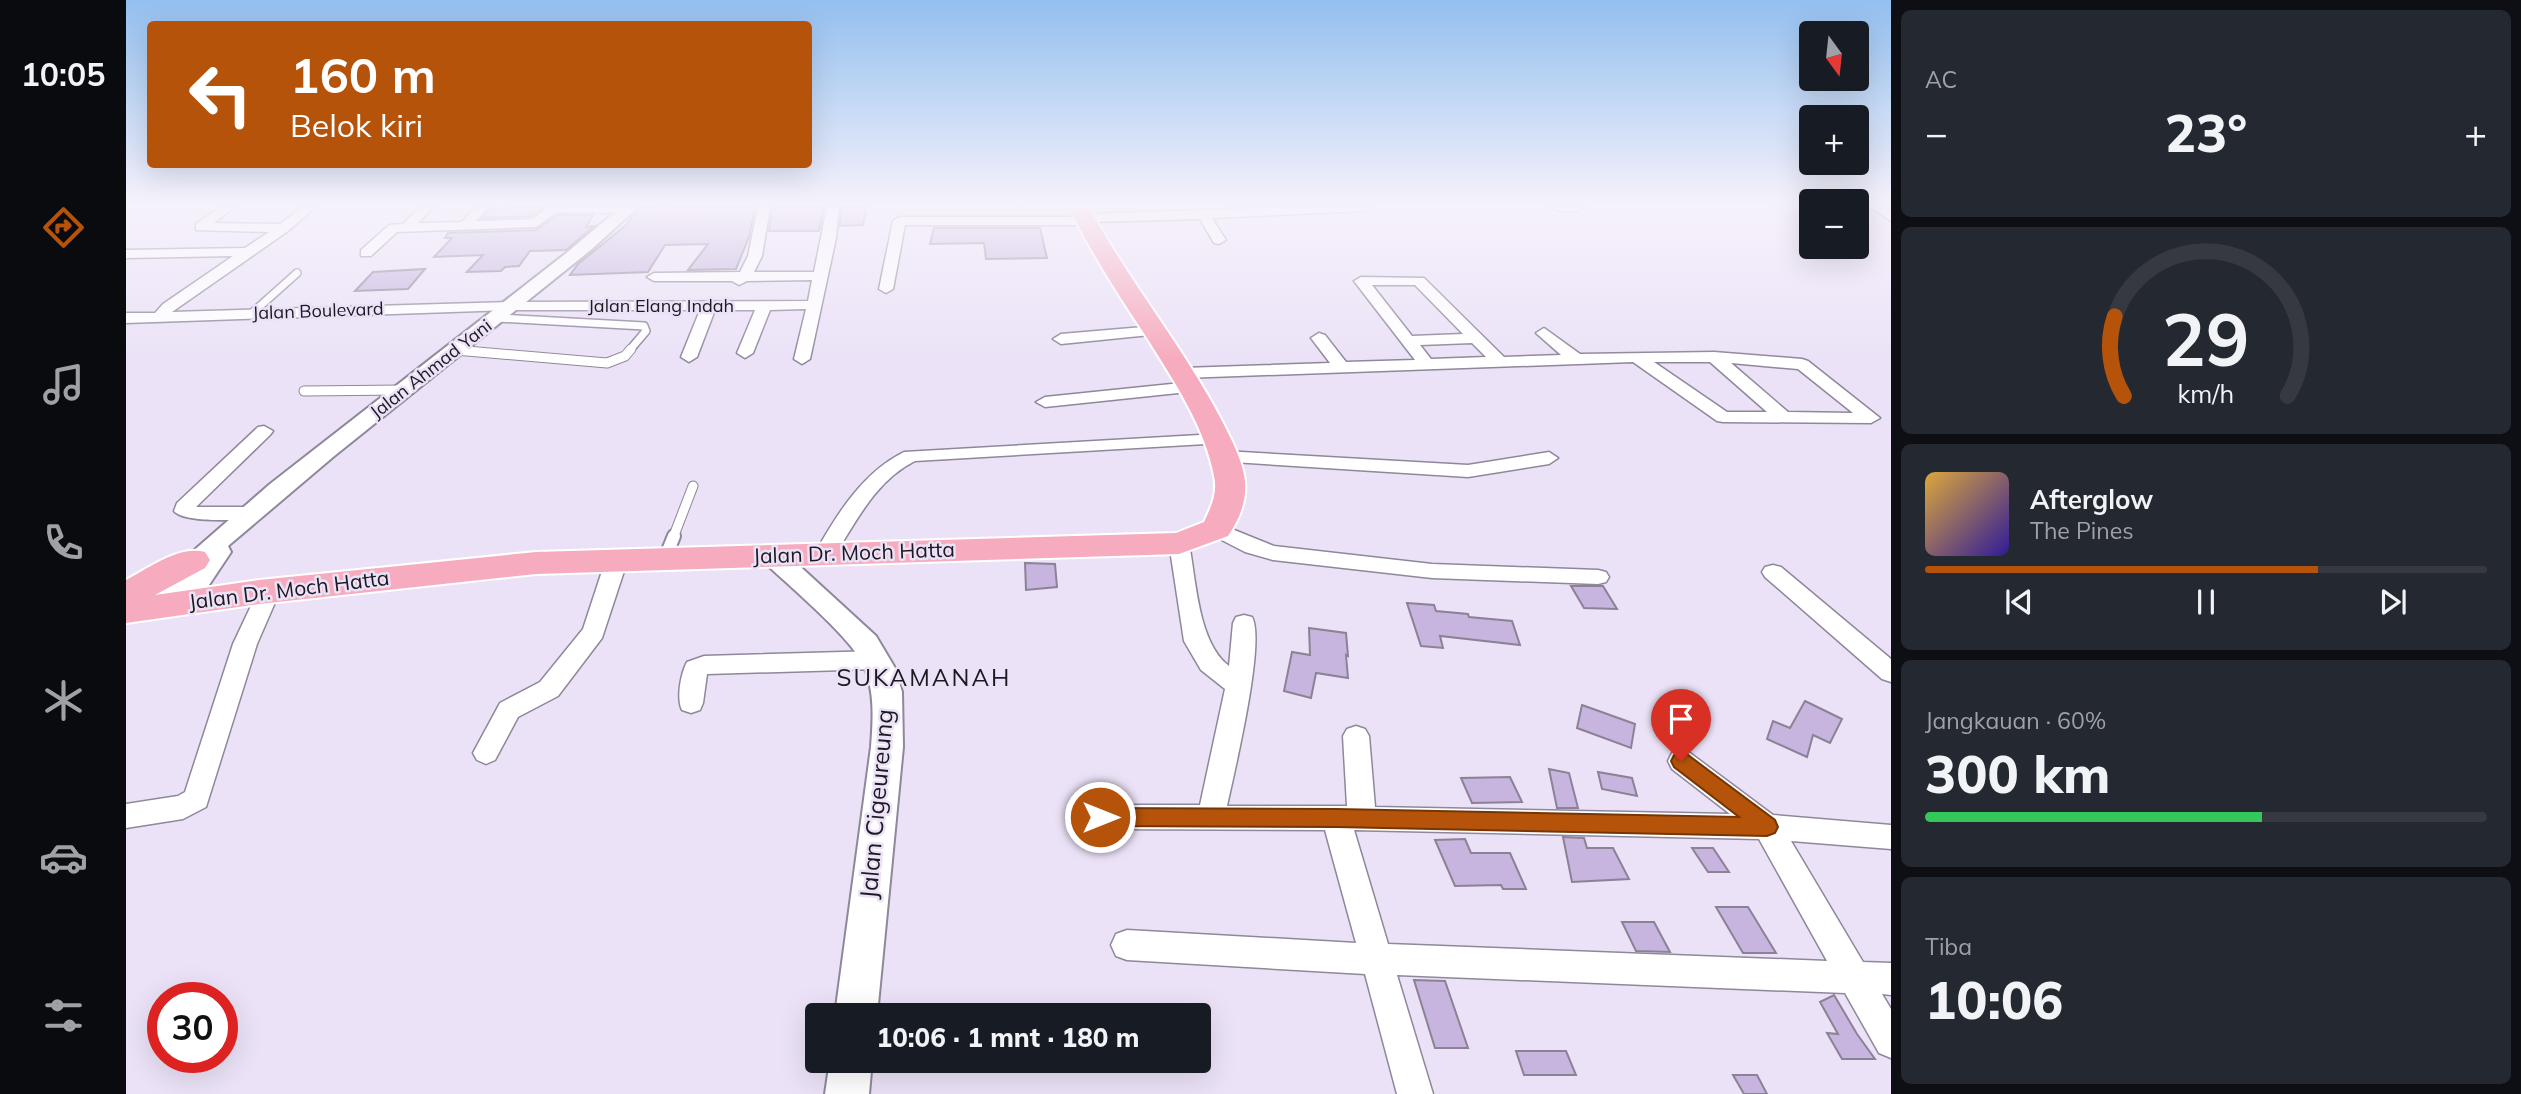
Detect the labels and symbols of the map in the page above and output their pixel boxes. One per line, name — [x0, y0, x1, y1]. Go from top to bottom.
north arrow — [1799, 21, 1869, 91]
street label: Jalan Elang Indah — [588, 294, 734, 317]
street label: Jalan Boulevard — [252, 297, 384, 324]
street label: Jalan Ahmad Yani — [365, 314, 496, 423]
street label: Jalan Dr. Moch Hatta — [753, 535, 955, 569]
street label: Jalan Dr. Moch Hatta — [187, 564, 391, 614]
district label: SUKAMANAH — [837, 662, 1011, 692]
pin — [1651, 689, 1711, 761]
street label: Jalan Cigeureung — [853, 708, 899, 900]
position arrow — [1063, 780, 1137, 854]
speed limit sign: 30 — [147, 982, 238, 1073]

